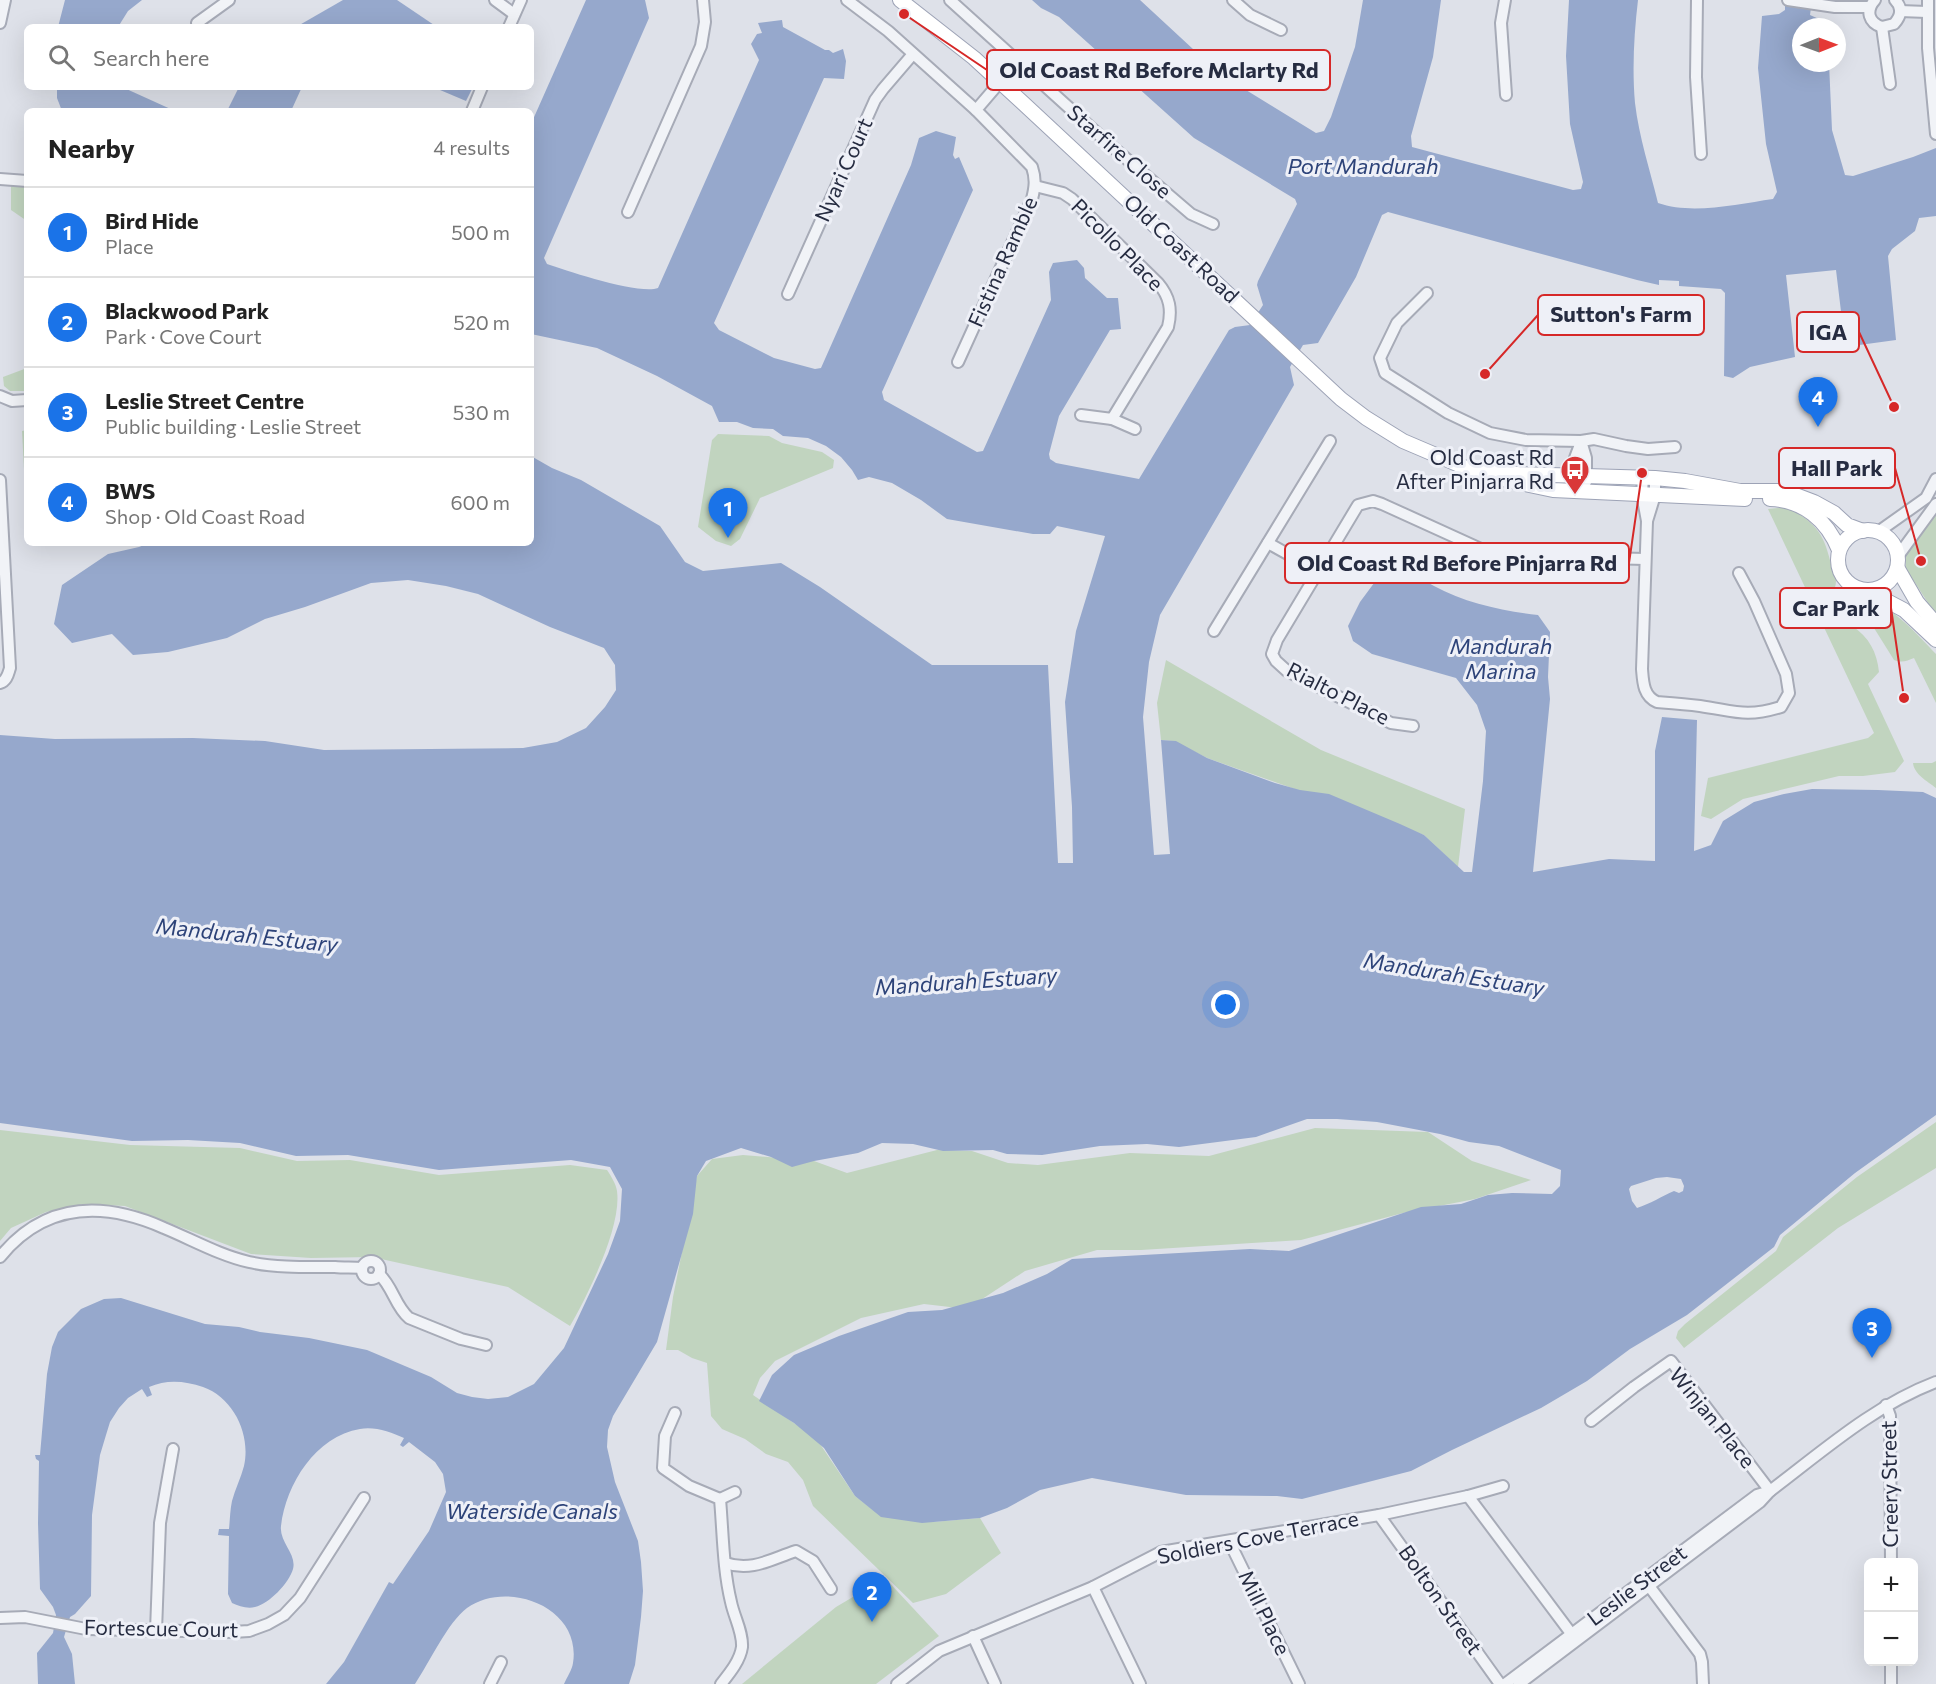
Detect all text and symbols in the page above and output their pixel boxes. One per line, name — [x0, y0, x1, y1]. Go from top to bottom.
north arrow — [1792, 18, 1846, 72]
search box — [24, 24, 534, 90]
icon: search — [45, 41, 78, 74]
text: Search here — [93, 44, 209, 71]
callout: Old Coast Rd Before Mclarty Rd — [987, 50, 1330, 90]
text: Old Coast Rd Before Mclarty Rd — [999, 56, 1319, 83]
street label: Starfire Close — [1063, 99, 1177, 203]
street label: Nyari Court — [809, 114, 877, 225]
text: Nearby — [48, 132, 135, 163]
text: 4 results — [433, 135, 510, 159]
water label: Port Mandurah — [1287, 152, 1439, 179]
street label: Old Coast Road — [1119, 188, 1245, 307]
street label: Fistina Ramble — [962, 192, 1042, 330]
street label: Picollo Place — [1067, 193, 1169, 295]
text: Bird Hide — [105, 207, 199, 234]
text: 1 — [63, 220, 72, 244]
text: 500 m — [451, 220, 510, 244]
text: Place — [105, 234, 154, 258]
callout: Sutton's Farm — [1538, 295, 1704, 335]
text: Blackwood Park — [105, 297, 269, 324]
text: Sutton's Farm — [1550, 300, 1692, 327]
text: 2 — [62, 310, 73, 334]
text: 520 m — [453, 310, 510, 334]
callout: IGA — [1797, 312, 1859, 352]
text: IGA — [1809, 318, 1848, 345]
text: Park · Cove Court — [105, 324, 262, 348]
pin: 4 — [1798, 378, 1838, 427]
text: Leslie Street Centre — [105, 387, 304, 414]
text: 3 — [62, 400, 73, 424]
text: 530 m — [453, 400, 510, 424]
text: Public building · Leslie Street — [105, 414, 361, 438]
place label: Old Coast Rd After Pinjarra Rd — [1396, 444, 1554, 493]
callout: Hall Park — [1779, 448, 1895, 488]
bus stop icon: Old Coast Rd After Pinjarra Rd — [1559, 454, 1591, 496]
text: Hall Park — [1791, 454, 1883, 481]
text: BWS — [105, 477, 155, 504]
pin: 1 — [708, 488, 748, 538]
text: 4 — [61, 490, 74, 514]
text: 600 m — [450, 490, 510, 514]
text: Shop · Old Coast Road — [105, 504, 305, 528]
callout: Old Coast Rd Before Pinjarra Rd — [1285, 543, 1629, 583]
text: Old Coast Rd Before Pinjarra Rd — [1297, 549, 1617, 576]
callout: Car Park — [1780, 588, 1891, 628]
text: Car Park — [1792, 594, 1880, 621]
water label: Mandurah Marina — [1450, 632, 1552, 684]
street label: Rialto Place — [1283, 656, 1394, 729]
water label: Mandurah Estuary — [155, 912, 340, 958]
water label: Mandurah Estuary — [1362, 946, 1547, 1001]
water label: Mandurah Estuary — [874, 961, 1059, 1000]
your location — [1211, 990, 1240, 1019]
pin: 3 — [1852, 1308, 1892, 1358]
street label: Winjan Place — [1665, 1362, 1761, 1472]
street label: Creery Street — [1875, 1420, 1902, 1548]
water label: Waterside Canals — [446, 1497, 618, 1524]
street label: Soldiers Cove Terrace — [1155, 1505, 1360, 1568]
street label: Leslie Street — [1582, 1539, 1691, 1630]
street label: Bolton Street — [1394, 1540, 1488, 1659]
map controls — [1864, 1558, 1918, 1666]
button: + — [1864, 1558, 1918, 1612]
street label: Mill Place — [1234, 1566, 1297, 1659]
pin: 2 — [852, 1572, 892, 1622]
button: − — [1864, 1612, 1918, 1666]
street label: Fortescue Court — [84, 1614, 238, 1641]

